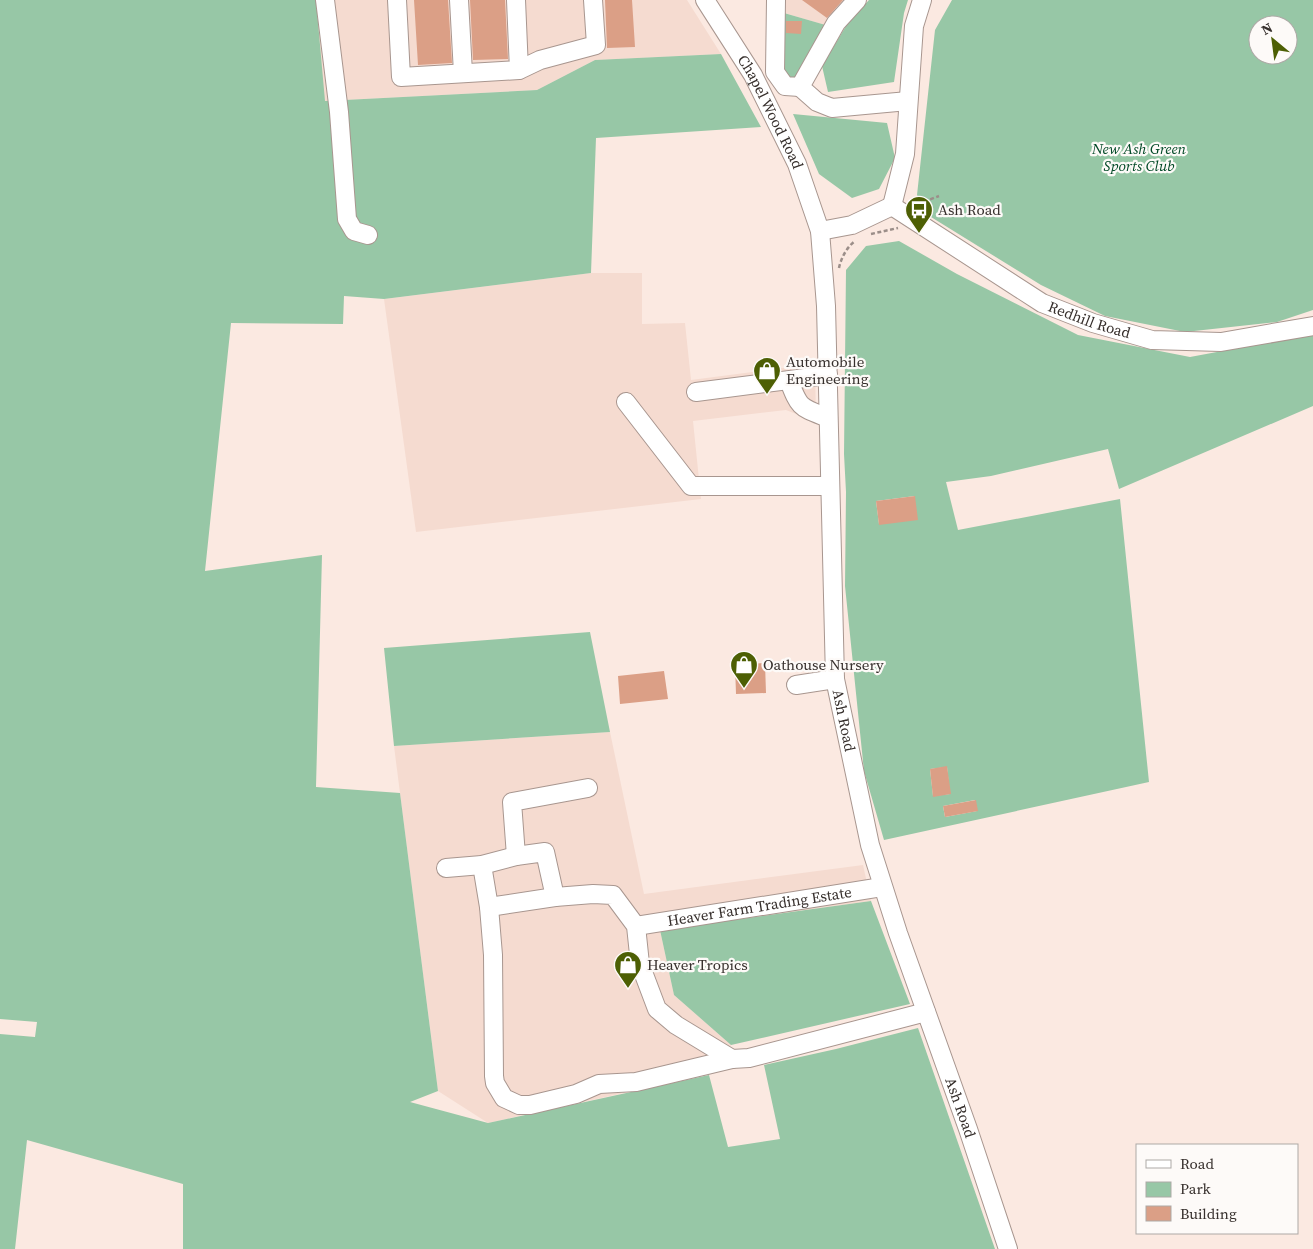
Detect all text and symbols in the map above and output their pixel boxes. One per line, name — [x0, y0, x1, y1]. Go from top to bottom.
north arrow — [1248, 15, 1298, 65]
text: N — [1257, 17, 1276, 40]
street label: Chapel Wood Road — [733, 51, 809, 172]
park label: New Ash Green Sports Club — [1091, 138, 1187, 176]
bus stop icon: Ash Road — [904, 195, 934, 234]
place label: Ash Road — [938, 199, 1001, 220]
street label: Redhill Road — [1045, 295, 1133, 343]
place label: Automobile Engineering — [786, 351, 869, 389]
shop icon: Automobile Engineering — [752, 356, 782, 395]
shop icon: Oathouse Nursery — [729, 650, 759, 689]
place label: Oathouse Nursery — [763, 654, 884, 675]
street label: Ash Road — [827, 688, 861, 754]
street label: Heaver Farm Trading Estate — [666, 881, 853, 931]
shop icon: Heaver Tropics — [613, 950, 643, 989]
place label: Heaver Tropics — [647, 954, 748, 975]
street label: Ash Road — [940, 1074, 981, 1141]
legend — [1136, 1144, 1298, 1234]
text: Road — [1180, 1153, 1214, 1174]
text: Park — [1180, 1178, 1212, 1199]
text: Building — [1180, 1203, 1237, 1224]

